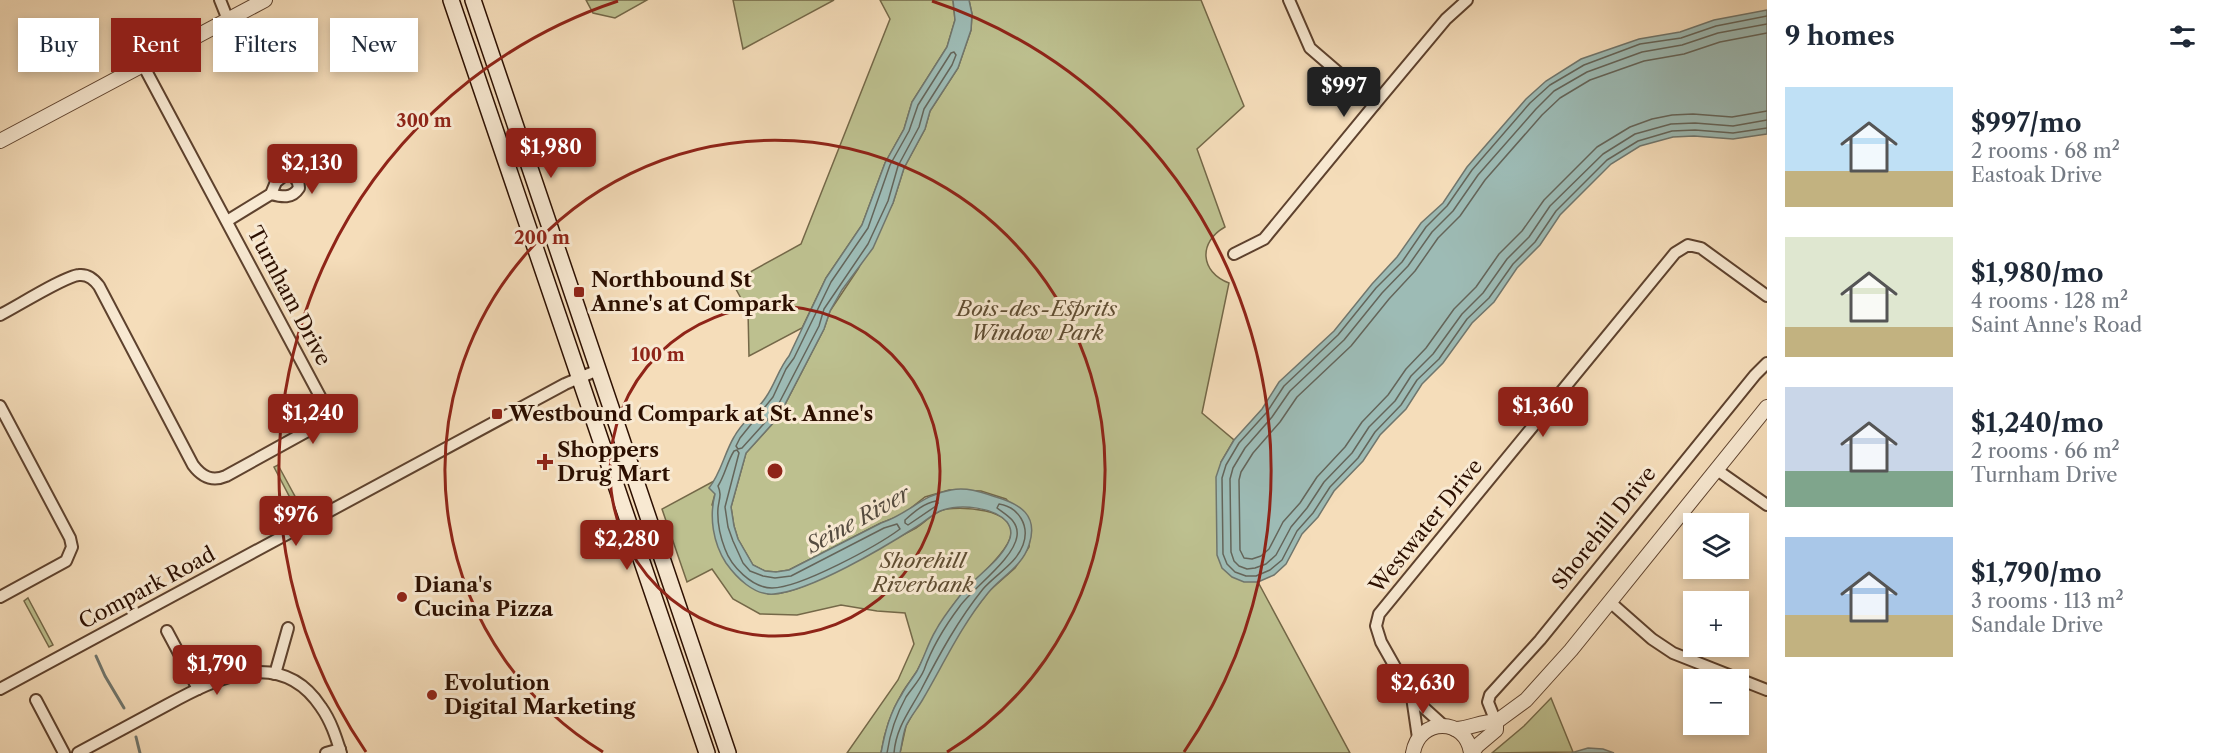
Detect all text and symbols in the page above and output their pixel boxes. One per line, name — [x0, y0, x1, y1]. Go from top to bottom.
chip: Buy — [18, 18, 99, 72]
chip: Rent — [111, 18, 201, 72]
chip: Filters — [213, 18, 318, 72]
chip: New — [330, 18, 418, 72]
text: 9 homes — [1785, 20, 1895, 52]
icon: filters — [2166, 20, 2199, 53]
pin: $997 — [1308, 67, 1380, 118]
text: $997 — [1321, 74, 1367, 98]
text: $997/mo — [1971, 107, 2081, 139]
text: 300 m — [396, 110, 452, 132]
icon: home — [1833, 111, 1905, 183]
pin: $1,980 — [502, 128, 600, 179]
text: $1,980 — [520, 135, 582, 159]
text: 2 rooms · 68 m² — [1971, 139, 2120, 163]
pin: $2,130 — [263, 144, 361, 195]
text: $2,130 — [281, 151, 343, 175]
text: Eastoak Drive — [1971, 163, 2102, 187]
street label: Turnham Drive — [242, 222, 337, 370]
text: 200 m — [514, 227, 570, 249]
text: $1,980/mo — [1971, 257, 2104, 289]
icon: home — [1833, 261, 1905, 333]
place label: Northbound St Anne's at Compark — [590, 267, 796, 316]
marker: Northbound St Anne's at Compark — [572, 285, 586, 299]
text: 4 rooms · 128 m² — [1971, 289, 2128, 313]
park label: Bois-des-Esprits Window Park — [955, 296, 1118, 345]
text: Saint Anne's Road — [1971, 313, 2142, 337]
text: 100 m — [631, 344, 685, 366]
pin: $1,360 — [1494, 387, 1592, 438]
pin: $1,240 — [264, 394, 362, 445]
text: $1,360 — [1512, 394, 1574, 418]
text: $1,240 — [282, 401, 344, 425]
place label: Westbound Compark at St. Anne's — [508, 401, 873, 426]
marker: Westbound Compark at St. Anne's — [490, 407, 504, 421]
text: $1,240/mo — [1971, 407, 2103, 439]
icon: home — [1833, 411, 1905, 483]
place label: Shoppers Drug Mart — [557, 437, 670, 486]
text: 2 rooms · 66 m² — [1971, 439, 2120, 463]
street label: Westwater Drive — [1363, 454, 1487, 598]
marker: Shoppers Drug Mart — [538, 455, 552, 469]
centre of rings — [765, 461, 785, 481]
street label: Shorehill Drive — [1546, 461, 1661, 594]
text: Turnham Drive — [1971, 463, 2118, 487]
water label: Seine River — [800, 479, 917, 560]
pin: $976 — [260, 496, 332, 547]
text: $976 — [273, 503, 319, 527]
map controls — [1683, 513, 1749, 735]
button: layers — [1683, 513, 1749, 579]
pin: $2,280 — [578, 520, 676, 571]
text: $2,280 — [594, 527, 660, 551]
street label: Compark Road — [74, 541, 219, 634]
park label: Shorehill Riverbank — [870, 548, 974, 597]
text: $1,790/mo — [1971, 557, 2101, 589]
icon: home — [1833, 561, 1905, 633]
place label: Diana's Cucina Pizza — [414, 572, 554, 621]
text: 3 rooms · 113 m² — [1971, 589, 2124, 613]
marker: Diana's Cucina Pizza — [395, 590, 409, 604]
button: + — [1683, 591, 1749, 657]
text: Sandale Drive — [1971, 613, 2103, 637]
pin: $1,790 — [168, 645, 266, 696]
text: $1,790 — [187, 652, 247, 676]
pin: $2,630 — [1374, 664, 1472, 715]
button: − — [1683, 669, 1749, 735]
place label: Evolution Digital Marketing — [444, 670, 636, 719]
text: $2,630 — [1391, 671, 1455, 695]
marker: Evolution Digital Marketing — [425, 688, 439, 702]

